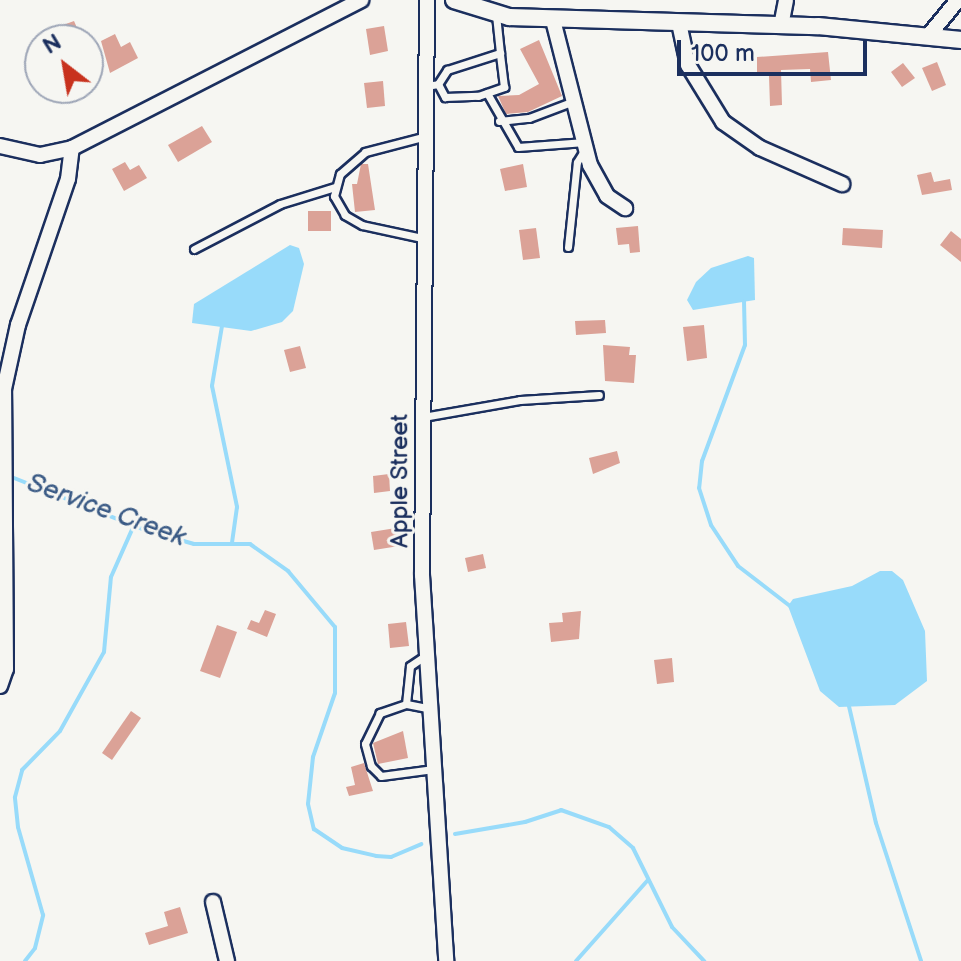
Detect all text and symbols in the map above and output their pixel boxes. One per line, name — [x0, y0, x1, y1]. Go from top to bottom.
north arrow — [24, 24, 104, 104]
scale bar — [681, 24, 871, 74]
text: N — [38, 29, 66, 61]
text: 100 m — [691, 39, 755, 68]
street label: Apple Street — [386, 414, 414, 548]
water label: Service Creek — [23, 468, 189, 554]

